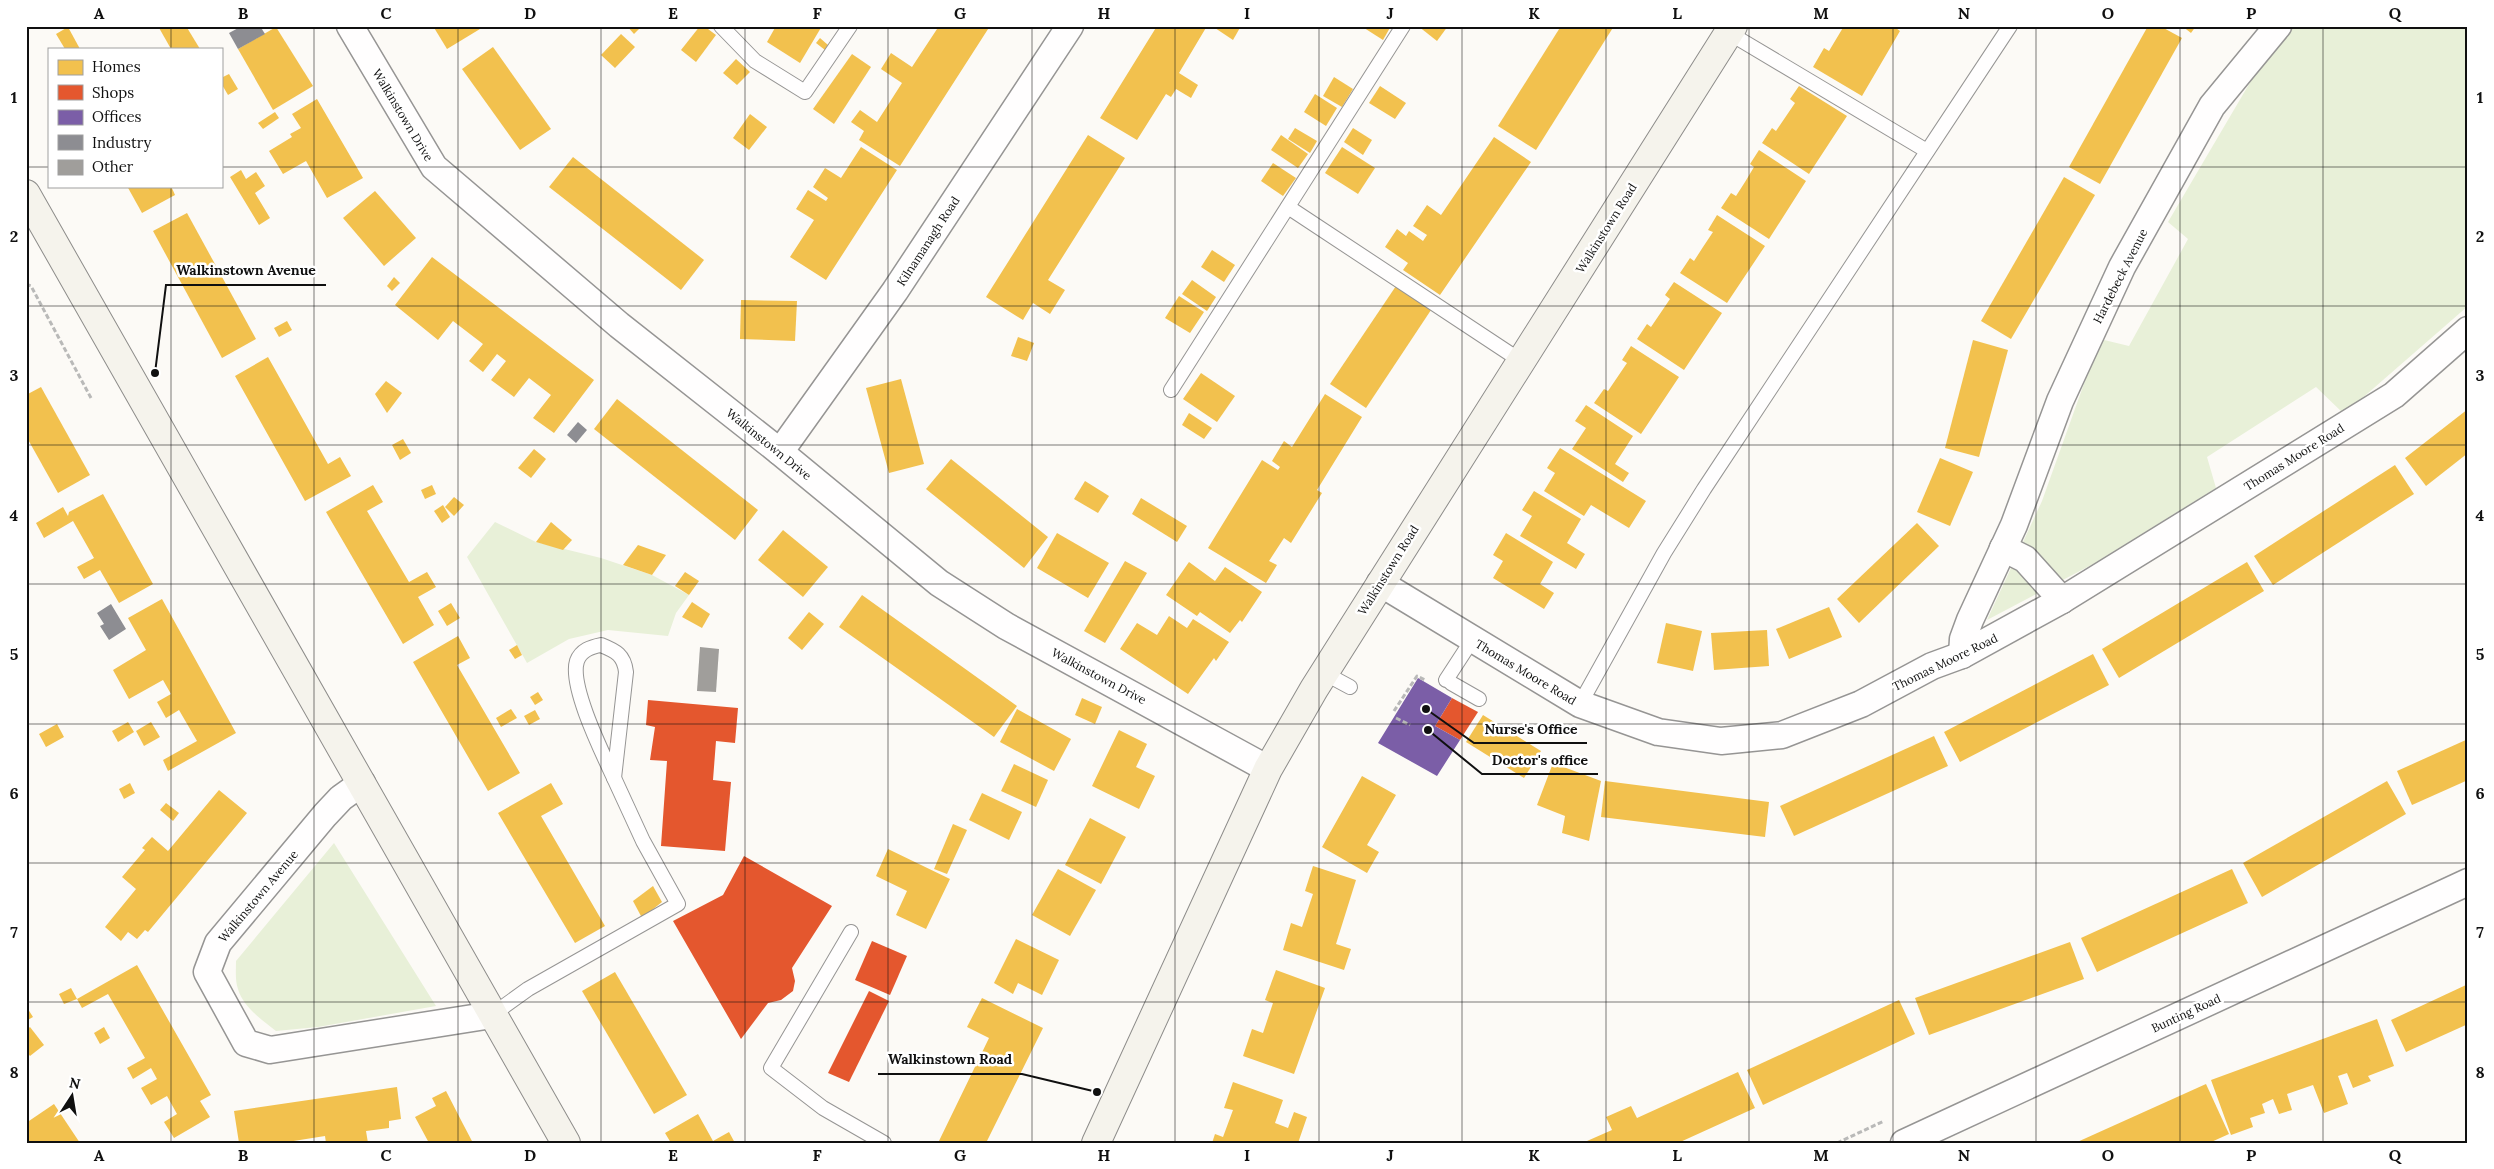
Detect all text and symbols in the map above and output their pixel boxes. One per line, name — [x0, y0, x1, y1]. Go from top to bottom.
text: A — [94, 3, 105, 23]
text: B — [238, 3, 249, 23]
text: C — [380, 3, 392, 23]
text: D — [524, 3, 536, 23]
text: E — [668, 3, 678, 23]
text: F — [812, 3, 822, 23]
text: G — [954, 3, 966, 23]
text: H — [1098, 3, 1111, 23]
text: I — [1244, 3, 1250, 23]
text: J — [1386, 3, 1394, 23]
text: K — [1528, 3, 1540, 23]
text: L — [1672, 3, 1682, 23]
text: M — [1813, 3, 1829, 23]
text: N — [1958, 3, 1970, 23]
text: O — [2102, 3, 2114, 23]
text: P — [2246, 3, 2256, 23]
text: Q — [2389, 3, 2402, 23]
legend — [48, 48, 222, 188]
text: Homes — [92, 57, 141, 76]
street label: Walkinstown Drive — [369, 66, 437, 164]
text: Shops — [92, 83, 134, 102]
text: 1 — [11, 87, 17, 107]
text: 1 — [2477, 87, 2483, 107]
text: Offices — [92, 107, 142, 126]
text: Industry — [92, 133, 151, 152]
text: Other — [92, 157, 134, 176]
street label: Walkinstown Road — [1572, 180, 1640, 276]
street label: Kilnamanagh Road — [893, 193, 963, 289]
text: 2 — [10, 226, 18, 246]
street label: Hardebeck Avenue — [2090, 226, 2151, 326]
text: 2 — [2476, 226, 2484, 246]
callout: Walkinstown Avenue — [166, 256, 326, 285]
text: Walkinstown Avenue — [176, 261, 316, 279]
text: 3 — [10, 365, 19, 385]
text: 3 — [2476, 365, 2485, 385]
street label: Walkinstown Drive — [723, 405, 815, 483]
street label: Thomas Moore Road — [2241, 420, 2347, 494]
text: 4 — [10, 505, 19, 525]
text: 4 — [2476, 505, 2485, 525]
street label: Walkinstown Road — [1354, 522, 1422, 618]
street label: Thomas Moore Road — [1890, 630, 2000, 694]
street label: Thomas Moore Road — [1473, 636, 1579, 708]
text: 5 — [10, 644, 19, 664]
text: 5 — [2476, 644, 2485, 664]
street label: Walkinstown Drive — [1049, 645, 1149, 708]
callout: Nurse's Office — [1474, 714, 1587, 743]
text: Nurse's Office — [1485, 720, 1578, 738]
callout: Doctor's office — [1482, 745, 1598, 774]
text: Doctor's office — [1492, 751, 1589, 769]
text: 6 — [9, 783, 19, 803]
text: 6 — [2475, 783, 2485, 803]
street label: Walkinstown Avenue — [215, 846, 301, 945]
text: 7 — [10, 922, 18, 942]
text: 7 — [2476, 922, 2484, 942]
street label: Bunting Road — [2149, 990, 2223, 1036]
callout: Walkinstown Road — [878, 1045, 1022, 1074]
text: Walkinstown Road — [888, 1050, 1012, 1068]
text: 8 — [9, 1062, 19, 1082]
text: 8 — [2475, 1062, 2485, 1082]
north arrow — [48, 1072, 98, 1122]
text: N — [68, 1073, 82, 1093]
text: A — [94, 1145, 105, 1165]
text: B — [238, 1145, 249, 1165]
text: C — [380, 1145, 392, 1165]
text: D — [524, 1145, 536, 1165]
text: E — [668, 1145, 678, 1165]
text: F — [812, 1145, 822, 1165]
text: G — [954, 1145, 966, 1165]
text: H — [1098, 1145, 1111, 1165]
text: I — [1244, 1145, 1250, 1165]
text: J — [1386, 1145, 1394, 1165]
text: K — [1528, 1145, 1540, 1165]
text: L — [1672, 1145, 1682, 1165]
text: M — [1813, 1145, 1829, 1165]
text: N — [1958, 1145, 1970, 1165]
text: O — [2102, 1145, 2114, 1165]
text: P — [2246, 1145, 2256, 1165]
text: Q — [2389, 1145, 2402, 1165]

